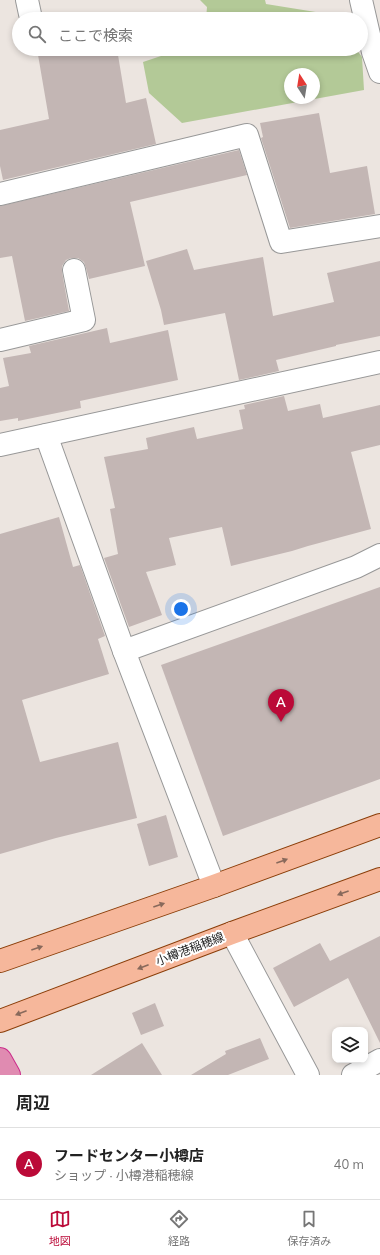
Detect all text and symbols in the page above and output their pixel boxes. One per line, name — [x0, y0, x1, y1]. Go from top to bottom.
search box — [12, 12, 368, 56]
icon: search — [26, 23, 48, 45]
text: ここで検索 — [58, 26, 133, 45]
north arrow — [284, 68, 320, 104]
your location — [171, 599, 191, 619]
pin: A — [268, 689, 294, 722]
one-way arrow — [276, 858, 288, 864]
one-way arrow — [337, 890, 349, 896]
one-way arrow — [154, 901, 166, 907]
street label: 小樽港稲穂線 — [154, 929, 226, 968]
one-way arrow — [31, 945, 43, 951]
one-way arrow — [136, 964, 148, 970]
one-way arrow — [15, 1011, 27, 1017]
map controls — [332, 1027, 368, 1063]
button: layers — [332, 1027, 368, 1063]
text: 周辺 — [16, 1092, 50, 1113]
text: フードセンター小樽店 — [54, 1146, 204, 1165]
text: A — [24, 1156, 34, 1172]
text: 40 m — [334, 1156, 364, 1172]
text: ショップ · 小樽港稲穂線 — [54, 1167, 194, 1183]
tab: 地図 — [49, 1208, 71, 1248]
tab: 経路 — [168, 1208, 190, 1248]
tab: 保存済み — [287, 1208, 331, 1248]

